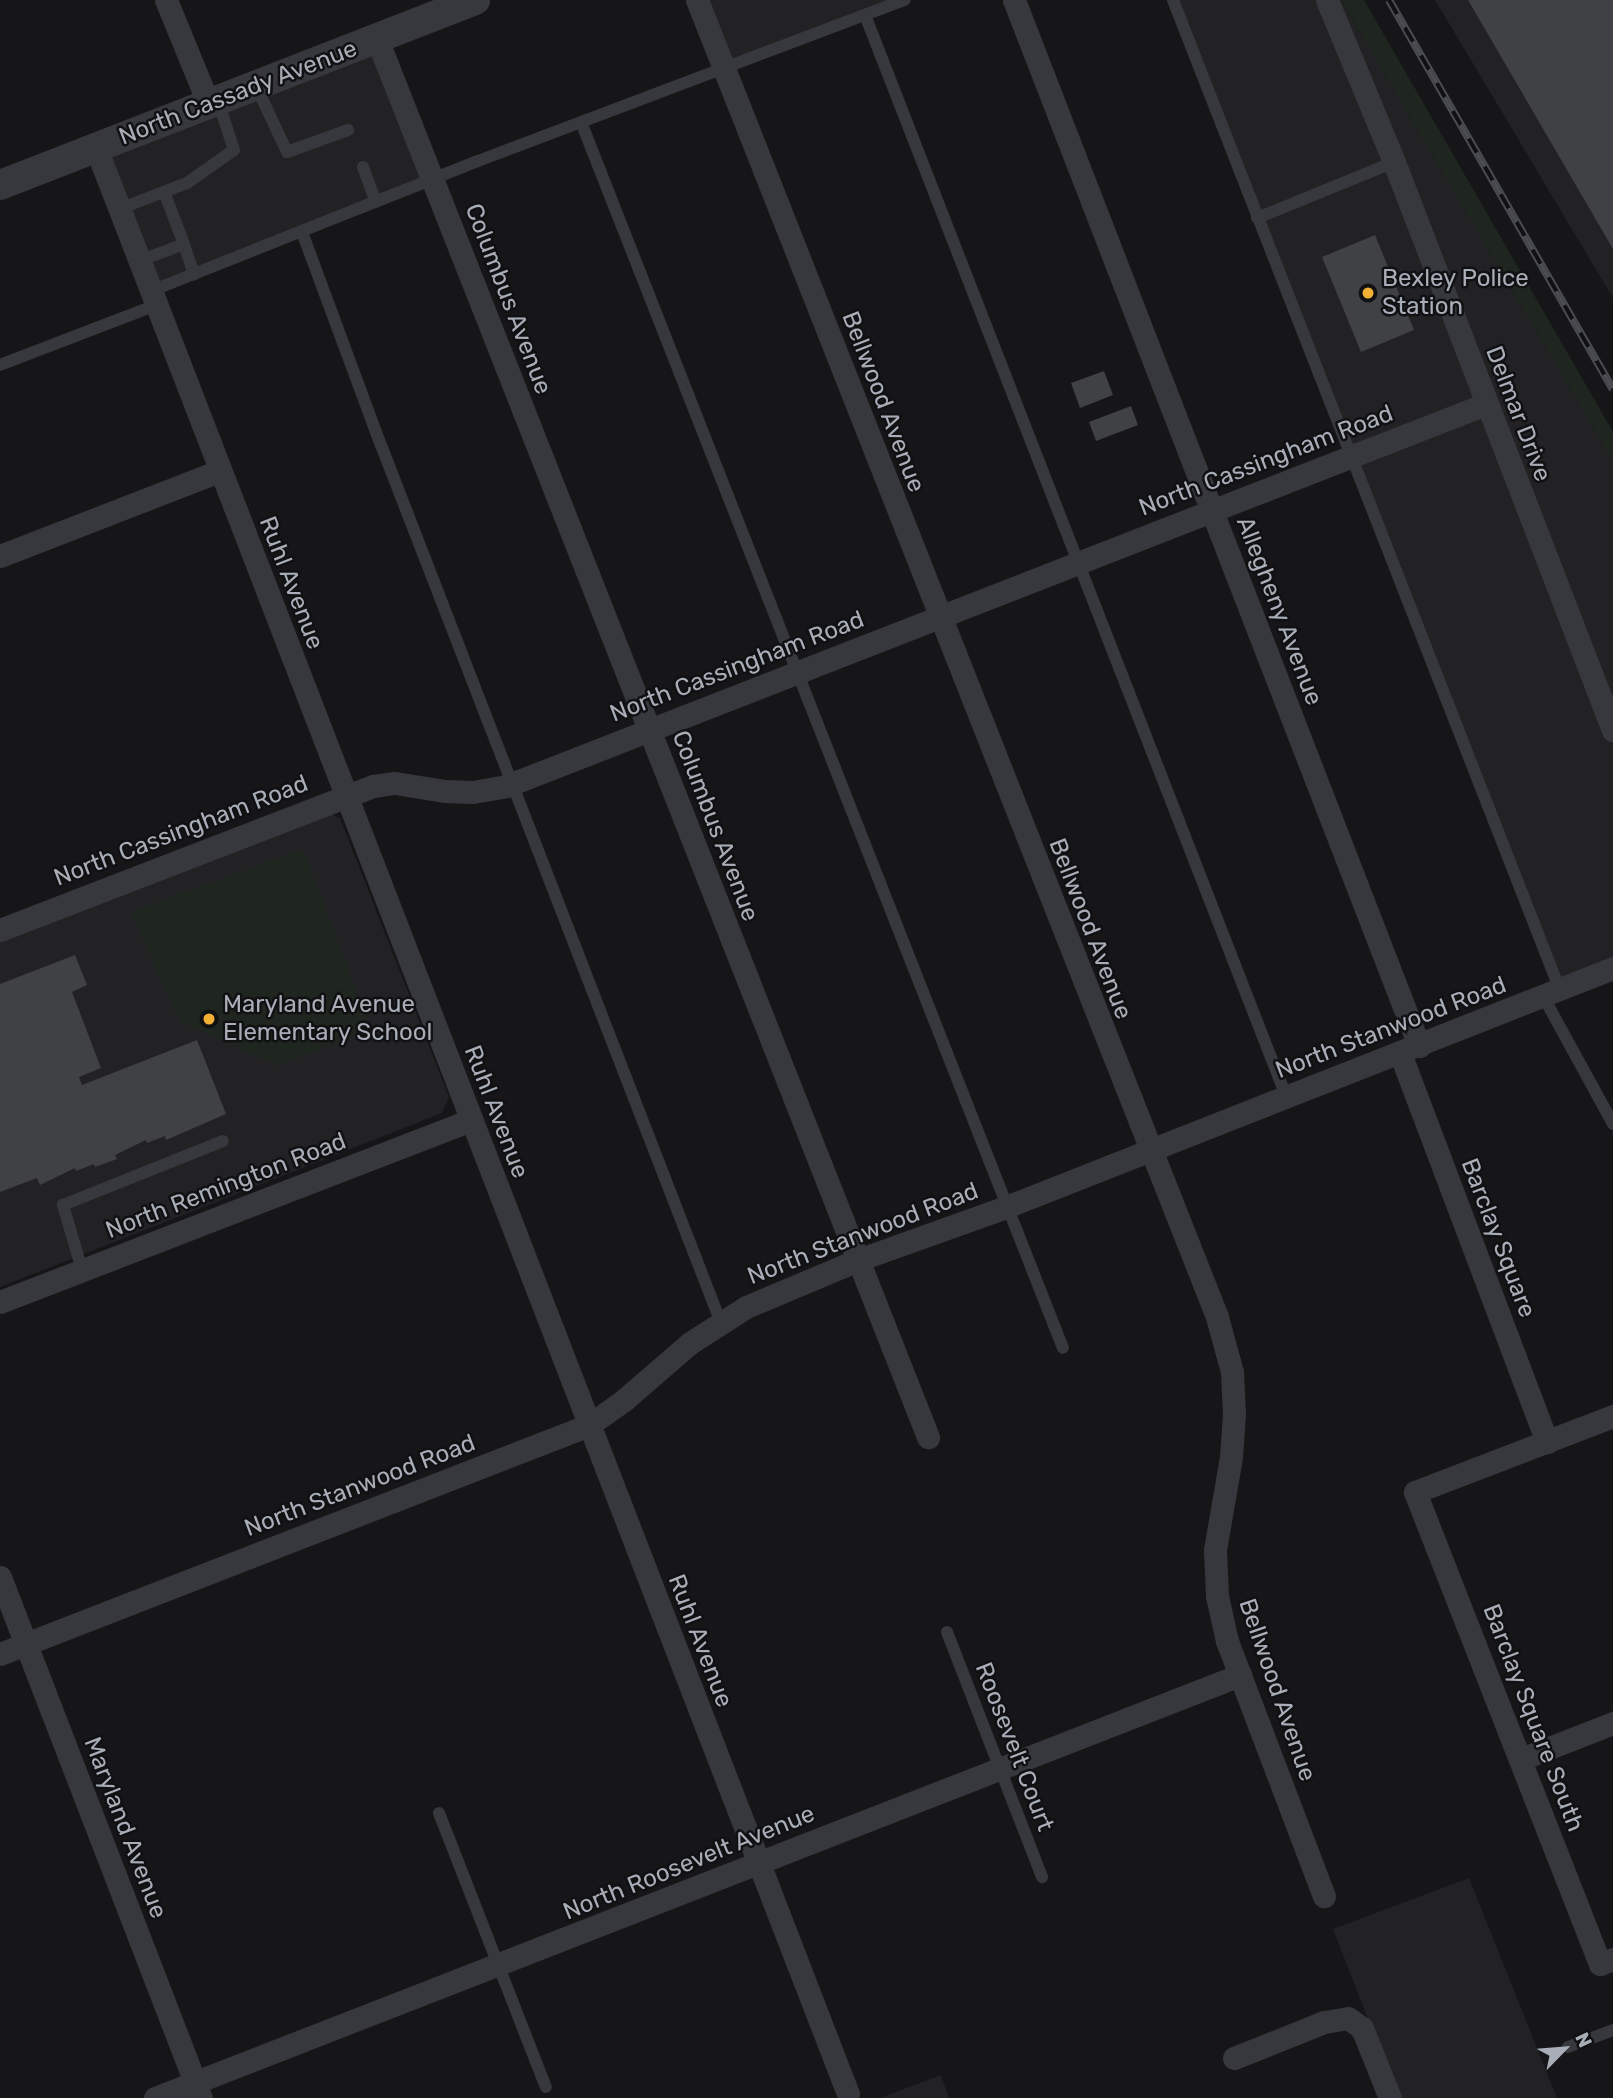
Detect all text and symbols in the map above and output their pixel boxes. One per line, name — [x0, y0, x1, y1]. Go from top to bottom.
street label: North Cassady Avenue — [114, 34, 362, 152]
street label: Columbus Avenue — [458, 199, 558, 399]
place label: Bexley Police Station — [1382, 265, 1529, 321]
marker: Bexley Police Station — [1360, 285, 1376, 301]
street label: Bellwood Avenue — [835, 307, 931, 497]
street label: Delmar Drive — [1479, 342, 1557, 486]
street label: North Cassingham Road — [1135, 399, 1397, 523]
street label: Ruhl Avenue — [252, 512, 330, 654]
street label: Allegheny Avenue — [1230, 512, 1328, 710]
street label: North Cassingham Road — [606, 605, 868, 729]
street label: Columbus Avenue — [665, 726, 765, 926]
street label: North Cassingham Road — [50, 769, 312, 893]
street label: Bellwood Avenue — [1042, 834, 1138, 1024]
street label: North Stanwood Road — [1272, 971, 1510, 1085]
place label: Maryland Avenue Elementary School — [223, 991, 433, 1047]
marker: Maryland Avenue Elementary School — [201, 1011, 217, 1027]
street label: Ruhl Avenue — [457, 1041, 535, 1183]
street label: North Remington Road — [102, 1127, 350, 1245]
street label: Barclay Square — [1454, 1154, 1542, 1322]
street label: North Stanwood Road — [744, 1177, 982, 1291]
street label: North Stanwood Road — [241, 1429, 479, 1543]
street label: Ruhl Avenue — [661, 1570, 739, 1712]
street label: Bellwood Avenue — [1232, 1595, 1322, 1785]
street label: Barclay Square South — [1476, 1600, 1590, 1836]
street label: Roosevelt Court — [969, 1659, 1059, 1835]
street label: Maryland Avenue — [77, 1733, 173, 1923]
street label: North Roosevelt Avenue — [559, 1799, 819, 1927]
north arrow — [1529, 2014, 1599, 2084]
text: N — [1570, 2029, 1597, 2051]

